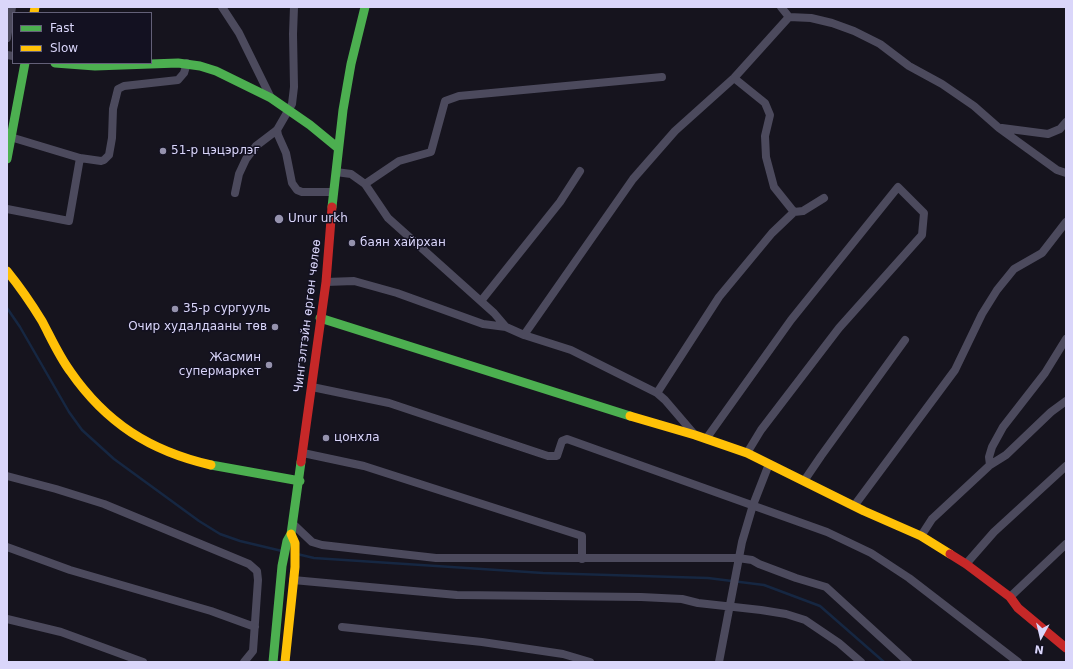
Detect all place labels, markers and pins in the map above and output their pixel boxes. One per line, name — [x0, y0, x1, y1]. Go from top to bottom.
place label: 51-р цэцэрлэг — [171, 144, 260, 158]
marker: 51-р цэцэрлэг — [158, 146, 168, 156]
place label: Unur urkh — [288, 212, 348, 226]
marker: Unur urkh — [273, 213, 285, 225]
place label: баян хайрхан — [360, 236, 446, 250]
marker: баян хайрхан — [347, 238, 357, 248]
place label: 35-р сургууль — [183, 302, 271, 316]
marker: 35-р сургууль — [170, 304, 180, 314]
place label: Очир худалдааны төв — [128, 320, 267, 334]
marker: Очир худалдааны төв — [270, 322, 280, 332]
place label: Жасмин супермаркет — [179, 351, 261, 379]
marker: Жасмин супермаркет — [264, 360, 274, 370]
place label: цонхла — [334, 431, 379, 445]
marker: цонхла — [321, 433, 331, 443]

